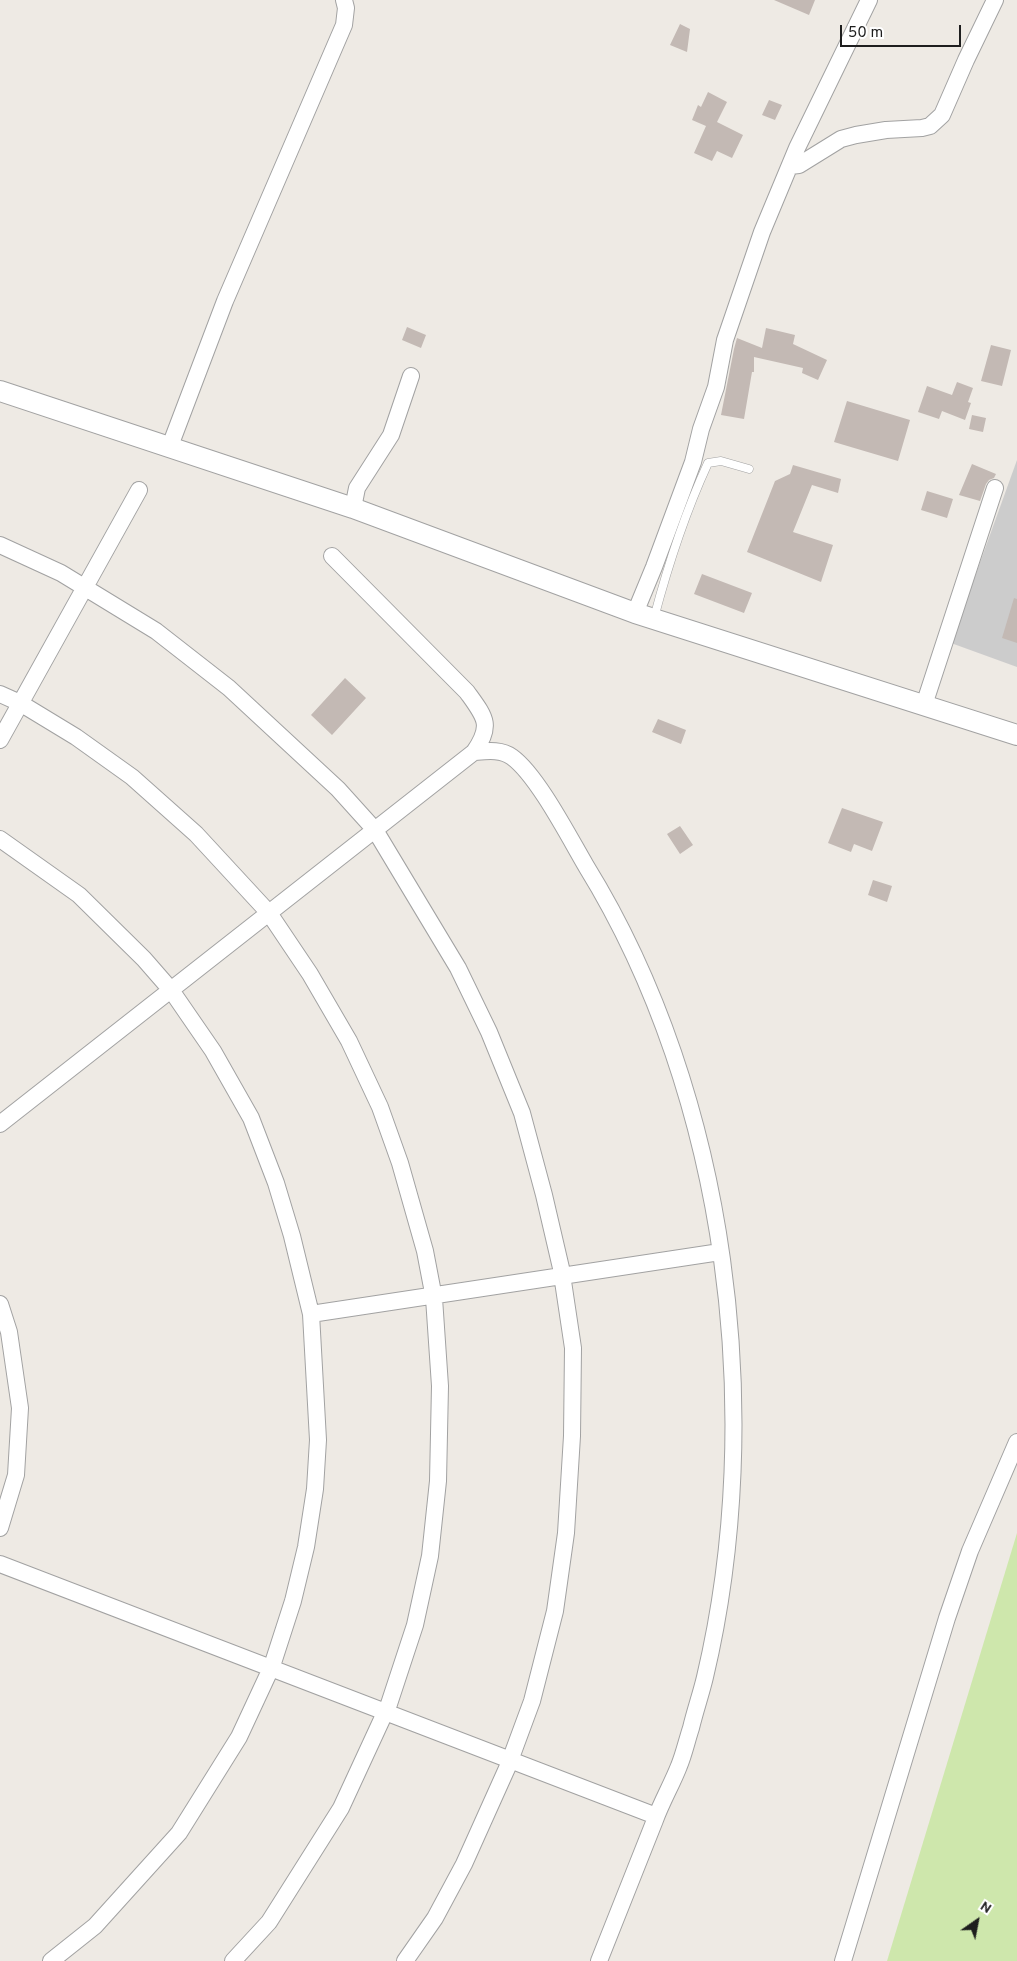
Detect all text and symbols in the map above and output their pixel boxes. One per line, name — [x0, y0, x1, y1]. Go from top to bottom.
scale bar — [842, 15, 963, 47]
text: 50 m — [848, 24, 883, 43]
north arrow — [952, 1896, 1002, 1946]
text: N — [977, 1898, 994, 1918]

